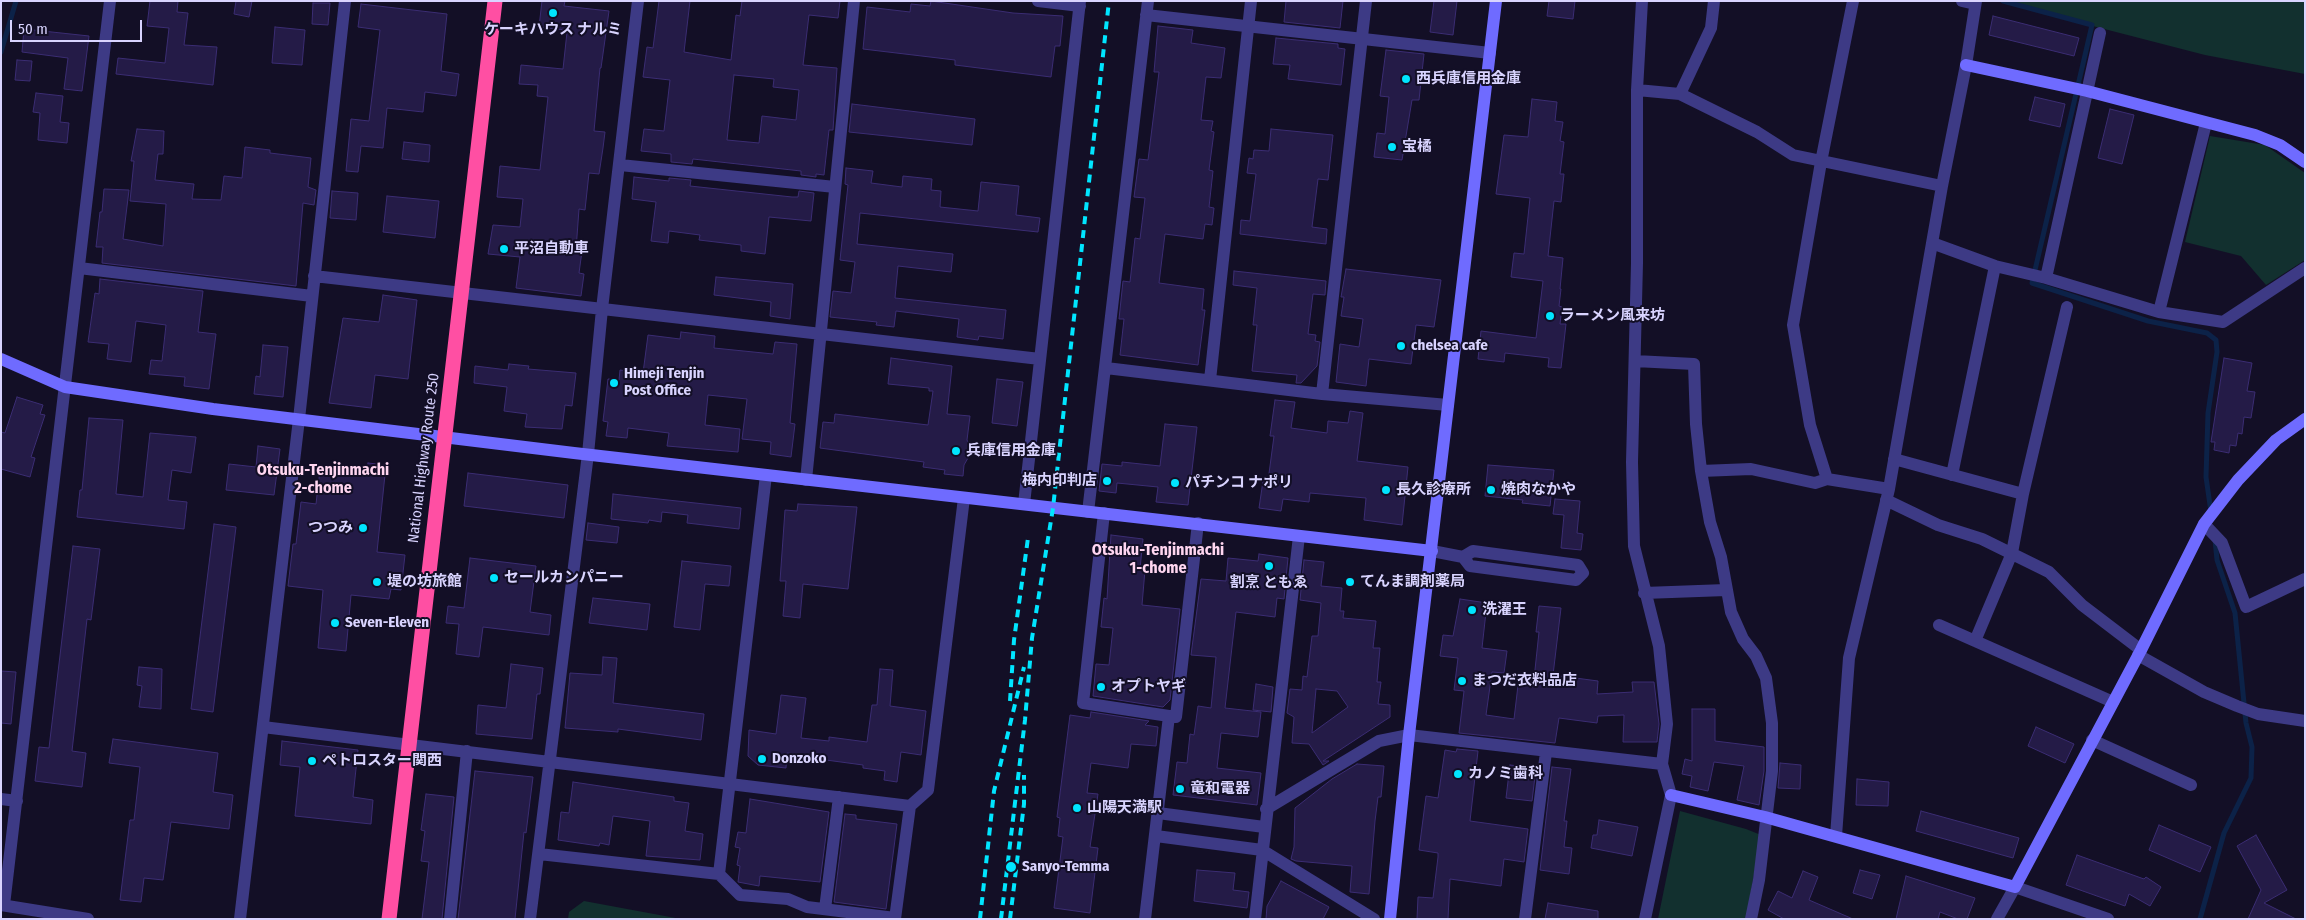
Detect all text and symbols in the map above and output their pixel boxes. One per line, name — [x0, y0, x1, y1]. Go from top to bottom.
marker: ケーキハウス ナルミ — [547, 7, 559, 19]
scale bar — [12, 10, 145, 42]
text: 50 m — [18, 20, 48, 38]
place label: ケーキハウス ナルミ — [484, 21, 622, 39]
place label: 西兵庫信用金庫 — [1416, 70, 1521, 88]
marker: 西兵庫信用金庫 — [1400, 73, 1412, 85]
place label: 宝橘 — [1402, 138, 1432, 156]
marker: 宝橘 — [1386, 141, 1398, 153]
place label: 平沼自動車 — [514, 240, 589, 258]
marker: 平沼自動車 — [498, 243, 510, 255]
place label: ラーメン風来坊 — [1560, 307, 1665, 325]
marker: ラーメン風来坊 — [1544, 310, 1556, 322]
place label: chelsea cafe — [1411, 337, 1488, 355]
marker: chelsea cafe — [1395, 340, 1407, 352]
place label: Himeji Tenjin Post Office — [624, 365, 704, 400]
street label: National Highway Route 250 — [405, 372, 443, 544]
marker: Himeji Tenjin Post Office — [608, 377, 620, 389]
place label: 兵庫信用金庫 — [966, 442, 1056, 460]
marker: 兵庫信用金庫 — [950, 445, 962, 457]
district label: Otsuku-Tenjinmachi 2-chome — [257, 461, 389, 499]
place label: 梅内印判店 — [1022, 472, 1097, 490]
place label: パチンコ ナポリ — [1185, 474, 1293, 492]
marker: 梅内印判店 — [1101, 475, 1113, 487]
marker: パチンコ ナポリ — [1169, 477, 1181, 489]
place label: 長久診療所 — [1396, 481, 1471, 499]
place label: 焼肉なかや — [1501, 481, 1576, 499]
marker: 長久診療所 — [1380, 484, 1392, 496]
marker: 焼肉なかや — [1485, 484, 1497, 496]
place label: つつみ — [308, 519, 353, 537]
marker: つつみ — [357, 522, 369, 534]
district label: Otsuku-Tenjinmachi 1-chome — [1092, 541, 1224, 579]
marker: 割烹 ともゑ — [1263, 560, 1275, 572]
place label: セールカンパニー — [504, 569, 624, 587]
marker: セールカンパニー — [488, 572, 500, 584]
place label: 堤の坊旅館 — [387, 573, 462, 591]
place label: てんま調剤薬局 — [1360, 573, 1465, 591]
place label: 割烹 ともゑ — [1230, 574, 1308, 592]
marker: 堤の坊旅館 — [371, 576, 383, 588]
marker: てんま調剤薬局 — [1344, 576, 1356, 588]
place label: 洗濯王 — [1482, 601, 1527, 619]
marker: 洗濯王 — [1466, 604, 1478, 616]
place label: Seven-Eleven — [345, 614, 429, 632]
marker: Seven-Eleven — [329, 617, 341, 629]
place label: まつだ衣料品店 — [1472, 672, 1577, 690]
marker: まつだ衣料品店 — [1456, 675, 1468, 687]
place label: オプトヤギ — [1111, 678, 1186, 696]
marker: オプトヤギ — [1095, 681, 1107, 693]
place label: Donzoko — [772, 750, 826, 768]
place label: ペトロスター関西 — [322, 752, 442, 770]
marker: Donzoko — [756, 753, 768, 765]
marker: ペトロスター関西 — [306, 755, 318, 767]
place label: カノミ歯科 — [1468, 765, 1543, 783]
marker: カノミ歯科 — [1452, 768, 1464, 780]
place label: 竜和電器 — [1190, 780, 1250, 798]
marker: 竜和電器 — [1174, 783, 1186, 795]
place label: 山陽天満駅 — [1087, 799, 1162, 817]
marker: 山陽天満駅 — [1071, 802, 1083, 814]
place label: Sanyo-Temma — [1022, 858, 1109, 876]
marker: Sanyo-Temma — [1004, 860, 1018, 874]

